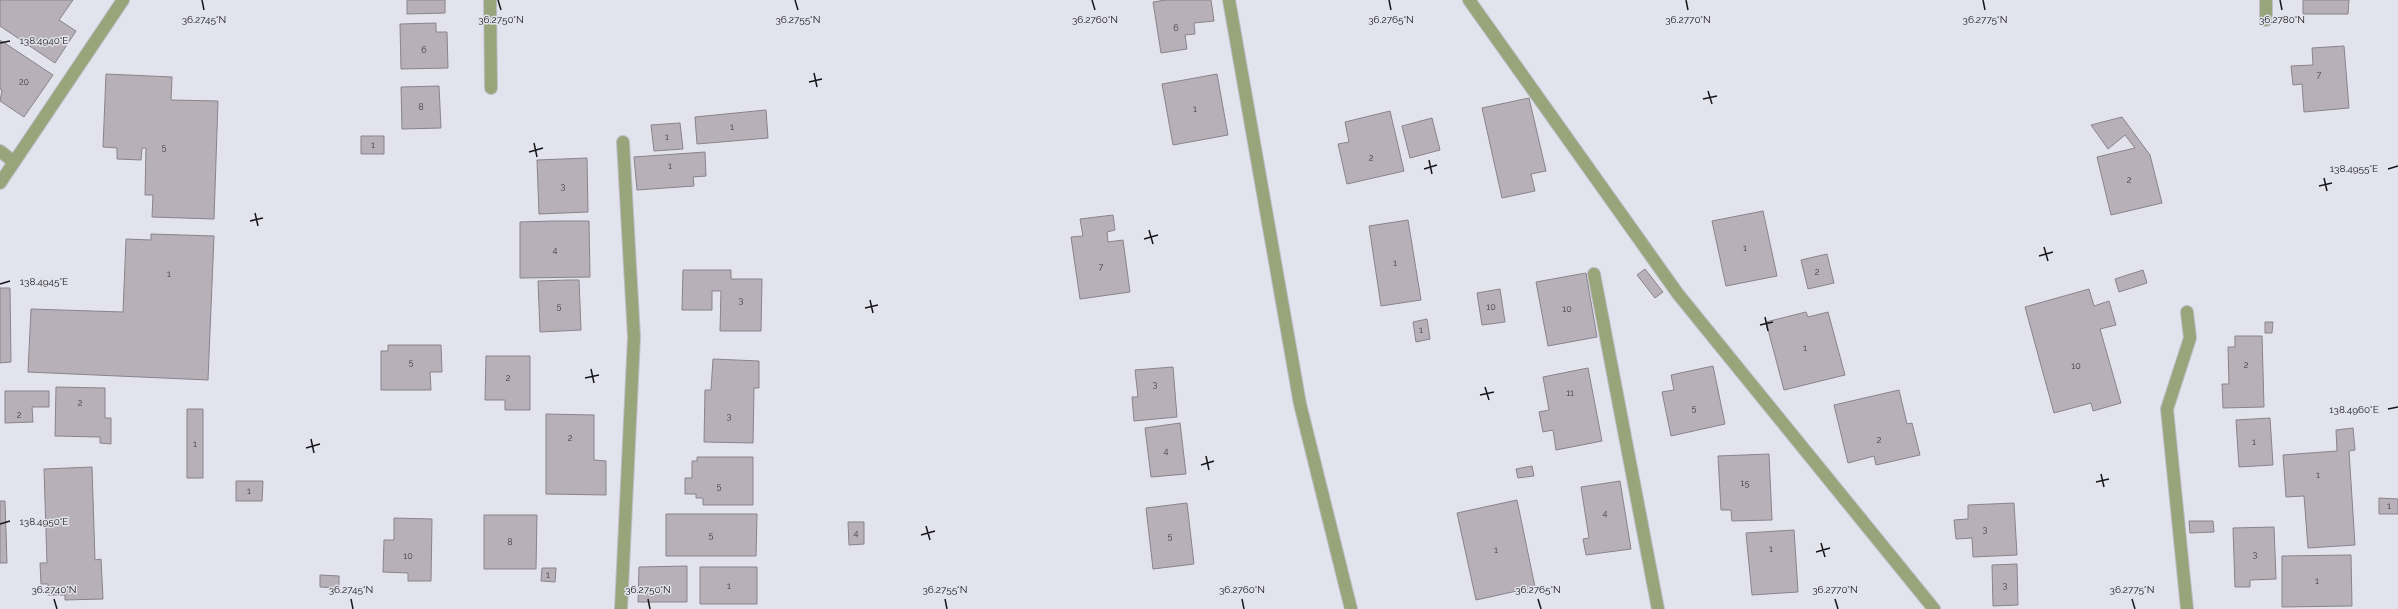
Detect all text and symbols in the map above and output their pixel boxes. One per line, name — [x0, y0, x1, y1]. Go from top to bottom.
text: 36.2745°N — [182, 14, 226, 25]
text: 36.2750°N — [478, 14, 524, 25]
text: 36.2755°N — [776, 14, 820, 25]
text: 36.2760°N — [1072, 14, 1118, 25]
text: 36.2765°N — [1368, 14, 1414, 25]
text: 36.2770°N — [1665, 14, 1711, 25]
text: 36.2775°N — [1963, 14, 2007, 25]
text: 36.2780°N — [2259, 14, 2305, 25]
house number: 6 — [1173, 23, 1179, 33]
text: 138.4940°E — [20, 35, 68, 46]
house number: 6 — [421, 45, 427, 55]
house number: 7 — [2317, 70, 2322, 80]
house number: 20 — [19, 77, 30, 87]
house number: 8 — [418, 102, 424, 112]
house number: 1 — [1193, 104, 1197, 114]
house number: 1 — [730, 122, 734, 132]
house number: 1 — [665, 132, 669, 142]
house number: 1 — [371, 140, 375, 150]
house number: 5 — [162, 142, 167, 152]
house number: 2 — [1369, 153, 1374, 163]
house number: 1 — [668, 161, 672, 171]
text: 138.4955°E — [2330, 163, 2378, 174]
house number: 2 — [2127, 175, 2132, 185]
house number: 3 — [561, 181, 566, 191]
house number: 1 — [1743, 243, 1747, 253]
house number: 4 — [553, 245, 558, 255]
house number: 1 — [1393, 258, 1397, 268]
house number: 7 — [1099, 262, 1104, 272]
house number: 2 — [1815, 267, 1820, 277]
house number: 1 — [167, 269, 171, 279]
text: 138.4945°E — [20, 276, 68, 287]
house number: 3 — [739, 295, 744, 305]
house number: 5 — [557, 301, 562, 311]
house number: 10 — [1486, 302, 1496, 312]
house number: 10 — [1562, 304, 1572, 314]
house number: 1 — [1419, 325, 1423, 335]
house number: 1 — [1803, 343, 1807, 353]
house number: 5 — [409, 357, 414, 367]
house number: 2 — [2244, 360, 2249, 370]
house number: 10 — [2071, 361, 2081, 371]
house number: 2 — [506, 373, 511, 383]
house number: 3 — [1153, 379, 1158, 389]
house number: 11 — [1566, 388, 1574, 398]
house number: 2 — [78, 398, 83, 408]
house number: 5 — [1692, 403, 1697, 413]
text: 138.4960°E — [2329, 404, 2379, 415]
house number: 2 — [17, 410, 22, 420]
house number: 3 — [727, 411, 732, 421]
house number: 2 — [568, 433, 573, 443]
house number: 2 — [1877, 435, 1882, 445]
house number: 1 — [2252, 437, 2256, 447]
house number: 1 — [193, 439, 197, 449]
house number: 4 — [1164, 446, 1169, 456]
house number: 1 — [2316, 470, 2320, 480]
house number: 15 — [1741, 478, 1749, 488]
house number: 5 — [717, 481, 722, 491]
house number: 1 — [247, 486, 251, 496]
house number: 1 — [2387, 501, 2391, 511]
house number: 4 — [1603, 508, 1608, 518]
text: 138.4950°E — [20, 516, 68, 527]
house number: 3 — [1983, 524, 1988, 534]
house number: 4 — [854, 528, 859, 538]
house number: 5 — [709, 530, 714, 540]
house number: 5 — [1168, 531, 1173, 541]
house number: 8 — [507, 537, 513, 547]
house number: 1 — [1769, 544, 1773, 554]
house number: 1 — [1494, 545, 1498, 555]
house number: 3 — [2253, 549, 2258, 559]
house number: 10 — [403, 551, 413, 561]
house number: 1 — [546, 570, 550, 580]
house number: 1 — [2315, 576, 2319, 586]
house number: 3 — [2003, 580, 2008, 590]
house number: 1 — [727, 581, 731, 591]
text: 36.2740°N — [31, 584, 77, 595]
text: 36.2745°N — [329, 584, 373, 595]
text: 36.2750°N — [625, 584, 671, 595]
text: 36.2755°N — [923, 584, 967, 595]
text: 36.2760°N — [1219, 584, 1265, 595]
text: 36.2765°N — [1515, 584, 1561, 595]
text: 36.2770°N — [1812, 584, 1858, 595]
text: 36.2775°N — [2110, 584, 2154, 595]

